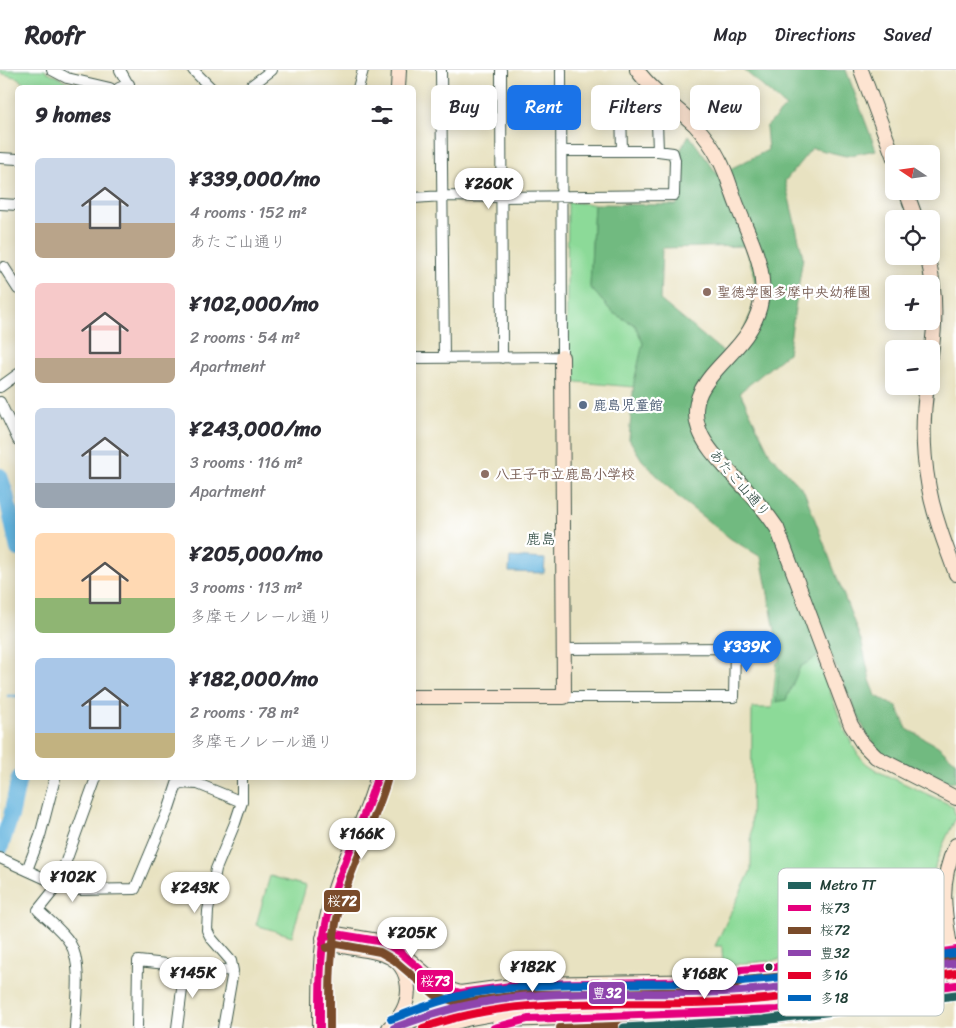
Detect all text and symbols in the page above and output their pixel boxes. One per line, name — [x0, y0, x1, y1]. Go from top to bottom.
text: Roofr — [25, 14, 84, 56]
text: Map — [714, 19, 747, 51]
text: Directions — [775, 19, 856, 51]
text: Saved — [884, 19, 931, 51]
chip: Buy — [431, 85, 497, 130]
chip: Rent — [507, 85, 581, 130]
chip: Filters — [591, 85, 680, 130]
chip: New — [690, 85, 760, 130]
text: 9 homes — [35, 96, 111, 134]
icon: filters — [368, 101, 396, 129]
north arrow — [885, 145, 940, 200]
map controls — [885, 145, 940, 395]
text: ¥339,000/mo — [190, 160, 320, 198]
pin: ¥260K — [454, 168, 524, 210]
text: ¥260K — [465, 169, 513, 198]
icon: home — [75, 178, 135, 238]
text: 4 rooms · 152 m² — [190, 198, 307, 227]
button: locate — [885, 210, 940, 265]
text: あたご山通り — [190, 227, 286, 256]
button: + — [885, 275, 940, 330]
place label: 聖徳学園多摩中央幼稚園 — [717, 280, 871, 305]
text: ¥102,000/mo — [190, 285, 319, 323]
marker: 聖徳学園多摩中央幼稚園 — [701, 286, 713, 298]
icon: home — [75, 303, 135, 363]
text: 2 rooms · 54 m² — [190, 323, 300, 352]
button: − — [885, 340, 940, 395]
text: Apartment — [190, 352, 266, 381]
place label: 鹿島児童館 — [593, 393, 663, 418]
marker: 鹿島児童館 — [577, 399, 589, 411]
text: ¥243,000/mo — [190, 410, 321, 448]
icon: home — [75, 428, 135, 488]
street label: あたご山通り — [703, 443, 777, 523]
text: 3 rooms · 116 m² — [190, 448, 303, 477]
place label: 八王子市立鹿島小学校 — [495, 462, 635, 487]
marker: 八王子市立鹿島小学校 — [479, 468, 491, 480]
text: Apartment — [190, 477, 266, 506]
district label: 鹿島 — [526, 526, 556, 552]
text: ¥205,000/mo — [190, 535, 323, 573]
icon: home — [75, 553, 135, 613]
text: 3 rooms · 113 m² — [190, 573, 302, 602]
text: 多摩モノレール通り — [190, 602, 333, 631]
pin: ¥339K — [712, 630, 782, 673]
text: ¥339K — [724, 632, 770, 661]
text: ¥182,000/mo — [190, 660, 318, 698]
icon: home — [75, 678, 135, 738]
text: 2 rooms · 78 m² — [190, 698, 299, 727]
text: 多摩モノレール通り — [190, 727, 333, 756]
pin: ¥166K — [327, 818, 397, 860]
text: ¥166K — [340, 819, 384, 848]
pin: ¥102K — [38, 860, 108, 903]
text: ¥102K — [51, 862, 95, 891]
legend — [778, 868, 944, 1016]
pin: ¥243K — [160, 872, 230, 914]
text: ¥243K — [172, 873, 218, 902]
text: Metro TT — [820, 873, 877, 898]
line badge: 桜72 — [323, 889, 361, 913]
text: 桜72 — [327, 889, 358, 914]
text: 桜73 — [820, 896, 850, 921]
pin: ¥205K — [377, 916, 447, 959]
text: ¥205K — [388, 918, 436, 947]
text: 桜72 — [820, 918, 850, 943]
text: 豊32 — [820, 941, 850, 966]
pin: ¥182K — [498, 950, 568, 993]
text: ¥182K — [511, 952, 555, 981]
pin: ¥145K — [158, 956, 228, 999]
text: ¥145K — [170, 958, 216, 987]
pin: ¥168K — [670, 958, 740, 1000]
text: ¥168K — [683, 959, 727, 988]
unlabelled marker — [764, 962, 774, 972]
text: 多16 — [820, 963, 848, 988]
line badge: 桜73 — [416, 969, 454, 993]
text: 桜73 — [420, 969, 450, 994]
line badge: 豊32 — [588, 981, 626, 1005]
text: 豊32 — [592, 981, 623, 1006]
text: 多18 — [820, 986, 849, 1011]

